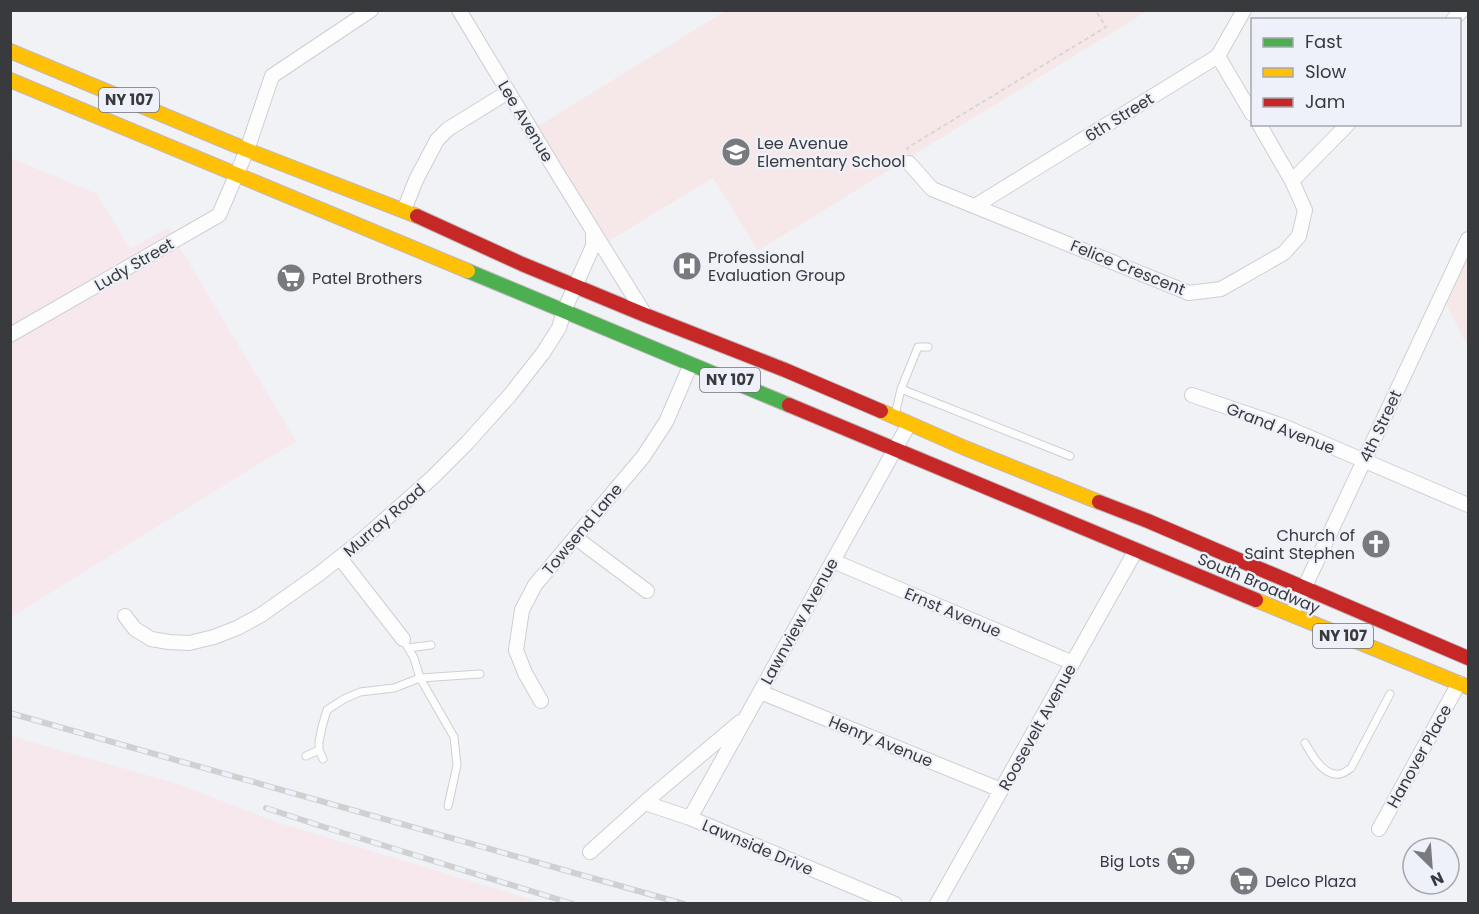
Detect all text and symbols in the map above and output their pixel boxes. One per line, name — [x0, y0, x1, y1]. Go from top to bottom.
legend — [1251, 18, 1461, 126]
text: Fast — [1305, 29, 1342, 54]
text: Slow — [1305, 59, 1347, 84]
street label: Lee Avenue — [492, 76, 559, 166]
street label: 6th Street — [1080, 87, 1158, 148]
road number: NY 107 — [99, 88, 159, 112]
text: Jam — [1305, 89, 1345, 114]
place label: Lee Avenue Elementary School — [757, 132, 905, 173]
school or university icon: Lee Avenue Elementary School — [720, 136, 752, 168]
street label: Ludy Street — [90, 232, 178, 296]
street label: Felice Crescent — [1067, 234, 1189, 301]
place label: Professional Evaluation Group — [708, 246, 845, 287]
hospital icon: Professional Evaluation Group — [671, 250, 703, 282]
supermarket icon: Patel Brothers — [275, 262, 307, 294]
place label: Patel Brothers — [312, 267, 422, 290]
road number: NY 107 — [700, 368, 760, 392]
street label: 4th Street — [1354, 386, 1407, 466]
street label: Grand Avenue — [1223, 397, 1339, 460]
street label: Murray Road — [338, 478, 430, 562]
street label: Towsend Lane — [537, 478, 628, 580]
place label: Church of Saint Stephen — [1244, 524, 1355, 565]
church icon: Church of Saint Stephen — [1360, 528, 1392, 560]
street label: South Broadway — [1194, 547, 1324, 620]
street label: Lawnview Avenue — [755, 554, 844, 689]
street label: Ernst Avenue — [901, 582, 1005, 643]
road number: NY 107 — [1313, 624, 1373, 648]
street label: Roosevelt Avenue — [993, 660, 1082, 795]
street label: Hanover Place — [1381, 700, 1457, 812]
street label: Henry Avenue — [825, 710, 936, 773]
street label: Lawnside Drive — [699, 814, 817, 881]
north arrow — [1401, 836, 1461, 896]
supermarket icon: Big Lots — [1165, 845, 1197, 877]
place label: Big Lots — [1100, 850, 1160, 873]
supermarket icon: Delco Plaza — [1228, 865, 1260, 897]
text: N — [1427, 866, 1447, 892]
place label: Delco Plaza — [1265, 870, 1357, 893]

